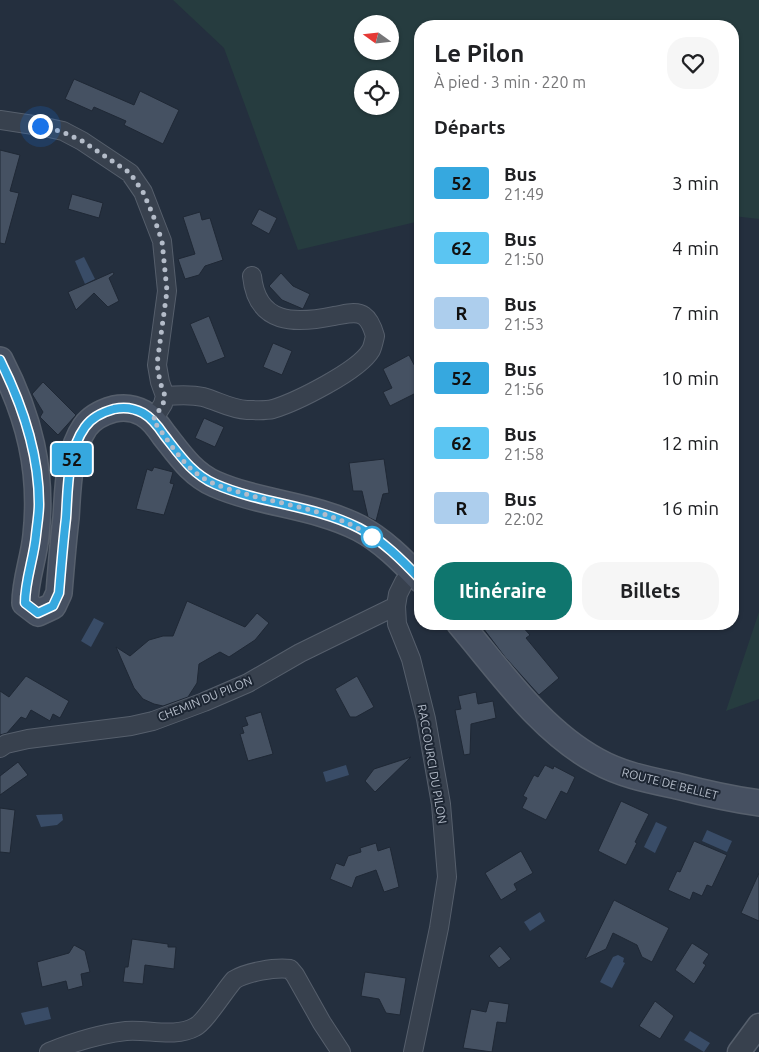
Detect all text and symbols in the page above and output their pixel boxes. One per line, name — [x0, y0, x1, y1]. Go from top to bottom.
north arrow — [354, 15, 399, 60]
map controls — [354, 15, 399, 115]
button: heart — [667, 37, 719, 89]
text: Le Pilon — [434, 40, 524, 67]
button: locate — [354, 70, 399, 115]
text: À pied · 3 min · 220 m — [434, 73, 586, 91]
your location — [28, 114, 53, 139]
text: Départs — [434, 116, 505, 138]
text: Bus — [504, 163, 537, 185]
text: 3 min — [672, 172, 719, 194]
text: 52 — [451, 173, 472, 193]
text: 21:49 — [504, 185, 544, 203]
text: Bus — [504, 228, 537, 250]
text: 4 min — [672, 237, 719, 259]
text: 62 — [451, 238, 472, 258]
text: 21:50 — [504, 250, 544, 268]
text: Bus — [504, 293, 537, 315]
text: 7 min — [672, 302, 719, 324]
text: R — [456, 303, 467, 323]
text: 21:53 — [504, 315, 544, 333]
text: Bus — [504, 358, 537, 380]
text: 10 min — [661, 367, 719, 389]
text: 52 — [451, 368, 472, 388]
text: 21:56 — [504, 380, 544, 398]
text: Bus — [504, 423, 537, 445]
text: 12 min — [661, 432, 719, 454]
text: 62 — [451, 433, 472, 453]
line badge: 52 — [50, 443, 94, 475]
text: 21:58 — [504, 445, 544, 463]
text: 52 — [62, 449, 82, 469]
text: Bus — [504, 488, 537, 510]
text: 16 min — [661, 497, 719, 519]
text: R — [456, 498, 467, 518]
text: 22:02 — [504, 510, 544, 528]
unlabelled marker — [361, 526, 383, 548]
button: Itinéraire — [434, 562, 572, 620]
button: Billets — [582, 562, 719, 620]
street label: CHEMIN DU PILON — [156, 674, 254, 723]
street label: RACCOURCI DU PILON — [416, 703, 449, 825]
street label: ROUTE DE BELLET — [620, 765, 720, 802]

